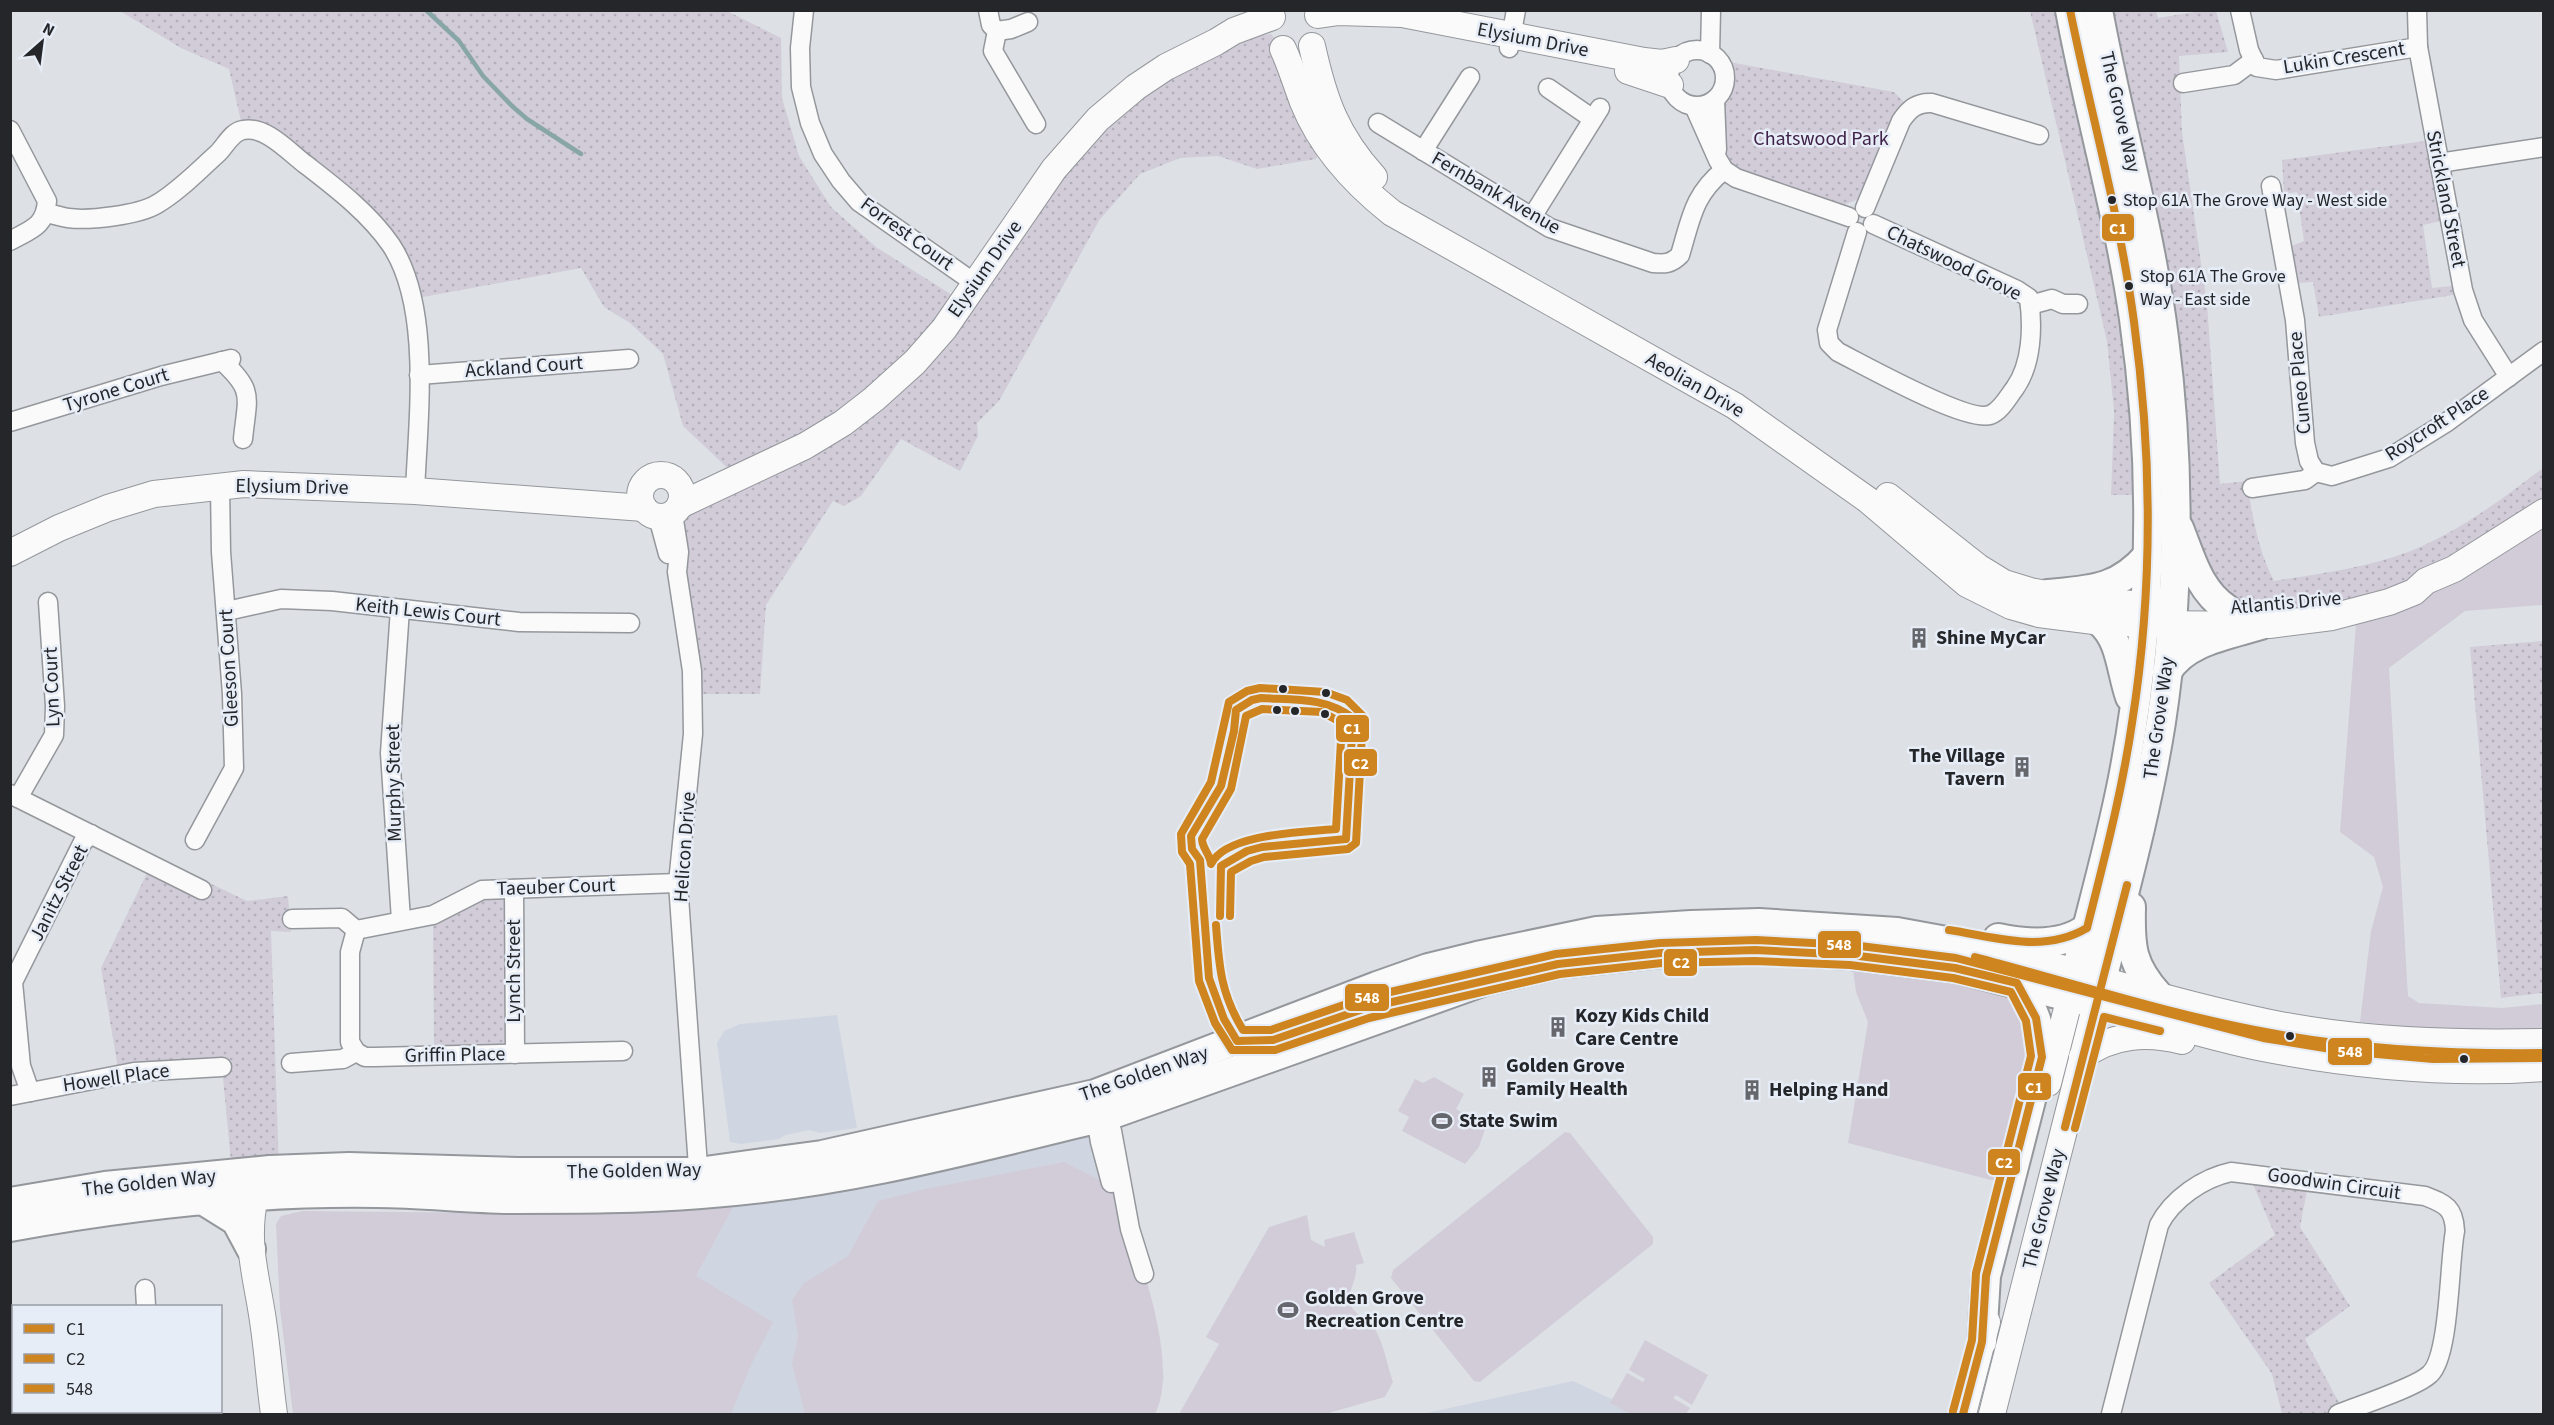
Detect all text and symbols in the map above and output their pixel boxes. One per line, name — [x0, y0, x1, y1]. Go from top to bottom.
north arrow — [12, 12, 72, 72]
street label: Elysium Drive — [1475, 15, 1591, 65]
text: N — [39, 17, 58, 42]
street label: Lukin Crescent — [2281, 35, 2407, 81]
street label: The Grove Way — [2092, 49, 2148, 176]
park label: Chatswood Park — [1753, 125, 1889, 153]
street label: Strickland Street — [2419, 128, 2473, 270]
street label: Fernbank Avenue — [1426, 145, 1566, 241]
place label: Stop 61A The Grove Way - West side — [2123, 188, 2387, 213]
street label: Forrest Court — [854, 190, 960, 278]
marker: Stop 61A The Grove Way - West side — [2106, 194, 2118, 206]
line badge: C1 — [2101, 213, 2135, 242]
street label: Elysium Drive — [941, 215, 1029, 323]
street label: Chatswood Grove — [1882, 218, 2026, 308]
text: C1 — [2109, 218, 2127, 240]
place label: Stop 61A The Grove Way - East side — [2140, 264, 2286, 312]
marker: Stop 61A The Grove Way - East side — [2123, 280, 2135, 292]
street label: Cuneo Place — [2282, 330, 2318, 435]
street label: Aeolian Drive — [1640, 345, 1750, 425]
street label: Ackland Court — [464, 349, 584, 385]
street label: Tyrone Court — [60, 361, 172, 419]
street label: Roycroft Place — [2380, 380, 2495, 468]
street label: Elysium Drive — [235, 472, 349, 502]
street label: Atlantis Drive — [2230, 584, 2343, 622]
street label: Keith Lewis Court — [354, 590, 502, 634]
street label: Gleeson Court — [212, 608, 246, 728]
place label: Shine MyCar — [1936, 624, 2046, 652]
building icon: Shine MyCar — [1907, 626, 1931, 650]
street label: Lyn Court — [37, 646, 67, 728]
street label: The Grove Way — [2137, 654, 2182, 781]
unlabelled marker — [1277, 683, 1289, 695]
unlabelled marker — [1320, 687, 1332, 699]
unlabelled marker — [1271, 704, 1283, 716]
unlabelled marker — [1289, 705, 1301, 717]
unlabelled marker — [1319, 708, 1331, 720]
line badge: C1 — [1335, 714, 1370, 743]
text: C1 — [1343, 718, 1361, 740]
street label: Murphy Street — [379, 724, 409, 842]
place label: The Village Tavern — [1909, 742, 2005, 793]
line badge: C2 — [1343, 748, 1378, 777]
text: C2 — [1351, 753, 1369, 775]
building icon: The Village Tavern — [2010, 755, 2034, 779]
street label: Helicon Drive — [667, 791, 703, 903]
street label: Janitz Street — [23, 840, 95, 946]
street label: Taeuber Court — [496, 871, 616, 903]
street label: Lynch Street — [500, 919, 528, 1023]
line badge: 548 — [1817, 930, 1862, 959]
text: 548 — [1826, 934, 1852, 956]
line badge: C2 — [1663, 948, 1698, 977]
text: C2 — [1672, 952, 1690, 974]
line badge: 548 — [1344, 983, 1390, 1012]
text: 548 — [1354, 987, 1380, 1009]
place label: Kozy Kids Child Care Centre — [1575, 1002, 1709, 1053]
building icon: Kozy Kids Child Care Centre — [1546, 1015, 1570, 1039]
unlabelled marker — [2284, 1030, 2296, 1042]
line badge: 548 — [2327, 1037, 2373, 1066]
street label: The Golden Way — [1076, 1039, 1213, 1109]
street label: Griffin Place — [404, 1040, 506, 1070]
text: 548 — [2337, 1041, 2363, 1063]
place label: Golden Grove Family Health — [1506, 1052, 1628, 1103]
unlabelled marker — [2458, 1053, 2470, 1065]
street label: Howell Place — [61, 1057, 171, 1099]
building icon: Golden Grove Family Health — [1477, 1065, 1501, 1089]
line badge: C1 — [2017, 1072, 2052, 1101]
place label: Helping Hand — [1769, 1076, 1889, 1104]
text: C1 — [2025, 1077, 2043, 1099]
building icon: Helping Hand — [1740, 1078, 1764, 1102]
place label: State Swim — [1459, 1107, 1558, 1135]
sports icon: State Swim — [1430, 1109, 1454, 1133]
street label: The Grove Way — [2015, 1145, 2073, 1272]
line badge: C2 — [1987, 1148, 2021, 1176]
text: C2 — [1995, 1152, 2013, 1174]
street label: The Golden Way — [566, 1156, 702, 1186]
street label: Goodwin Circuit — [2266, 1161, 2403, 1207]
street label: The Golden Way — [81, 1162, 218, 1204]
place label: Golden Grove Recreation Centre — [1305, 1284, 1464, 1335]
sports icon: Golden Grove Recreation Centre — [1276, 1298, 1300, 1322]
legend — [12, 1305, 222, 1413]
text: C1 — [66, 1317, 85, 1342]
text: C2 — [66, 1347, 85, 1372]
text: 548 — [66, 1377, 93, 1402]

